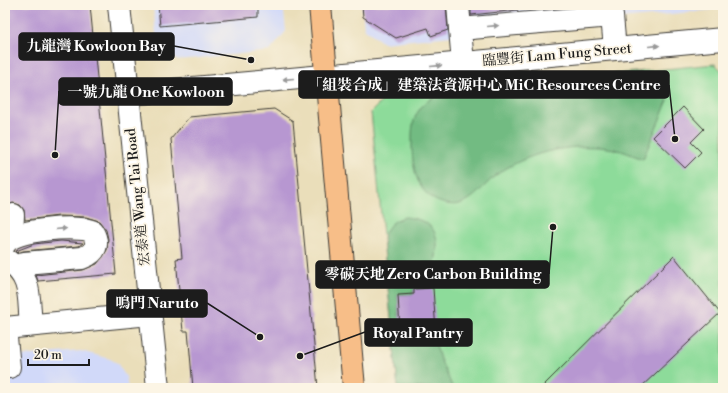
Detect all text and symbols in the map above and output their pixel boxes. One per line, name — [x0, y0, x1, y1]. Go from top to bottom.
one-way arrow — [487, 23, 499, 30]
callout: 九龍灣 Kowloon Bay — [19, 33, 174, 60]
text: 九龍灣 Kowloon Bay — [26, 37, 166, 56]
street label: 臨豐街 Lam Fung Street — [482, 39, 633, 71]
one-way arrow — [648, 42, 660, 49]
one-way arrow — [430, 62, 442, 69]
callout: 「組裝合成」建築法資源中心 MiC Resources Centre — [299, 71, 669, 98]
one-way arrow — [282, 76, 294, 83]
text: 「組裝合成」建築法資源中心 MiC Resources Centre — [307, 76, 661, 95]
callout: 一號九龍 One Kowloon — [59, 78, 232, 105]
text: 一號九龍 One Kowloon — [67, 83, 225, 102]
street label: 宏泰道 Wang Tai Road — [122, 127, 154, 267]
one-way arrow — [55, 226, 67, 233]
callout: 零碳天地 Zero Carbon Building — [316, 261, 549, 288]
text: 零碳天地 Zero Carbon Building — [325, 265, 542, 284]
callout: 鳴門 Naruto — [107, 290, 207, 317]
text: 鳴門 Naruto — [115, 294, 199, 313]
callout: Royal Pantry — [365, 319, 472, 346]
text: Royal Pantry — [373, 324, 464, 343]
scale bar — [28, 341, 89, 367]
text: 20 m — [34, 348, 62, 363]

